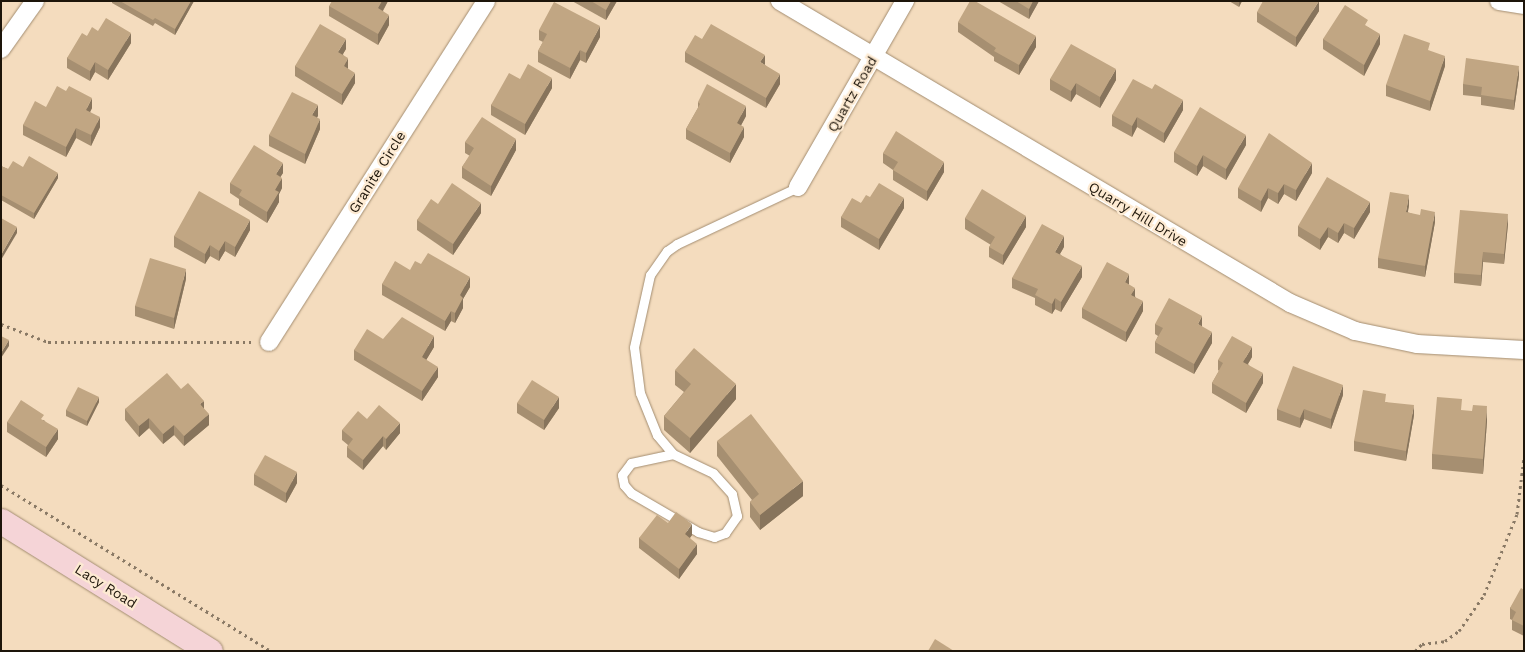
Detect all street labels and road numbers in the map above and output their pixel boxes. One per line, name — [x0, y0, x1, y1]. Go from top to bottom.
street label: Quartz Road — [824, 53, 880, 135]
street label: Granite Circle — [345, 128, 409, 216]
street label: Quarry Hill Drive — [1085, 178, 1191, 250]
street label: Lacy Road — [72, 560, 140, 612]

